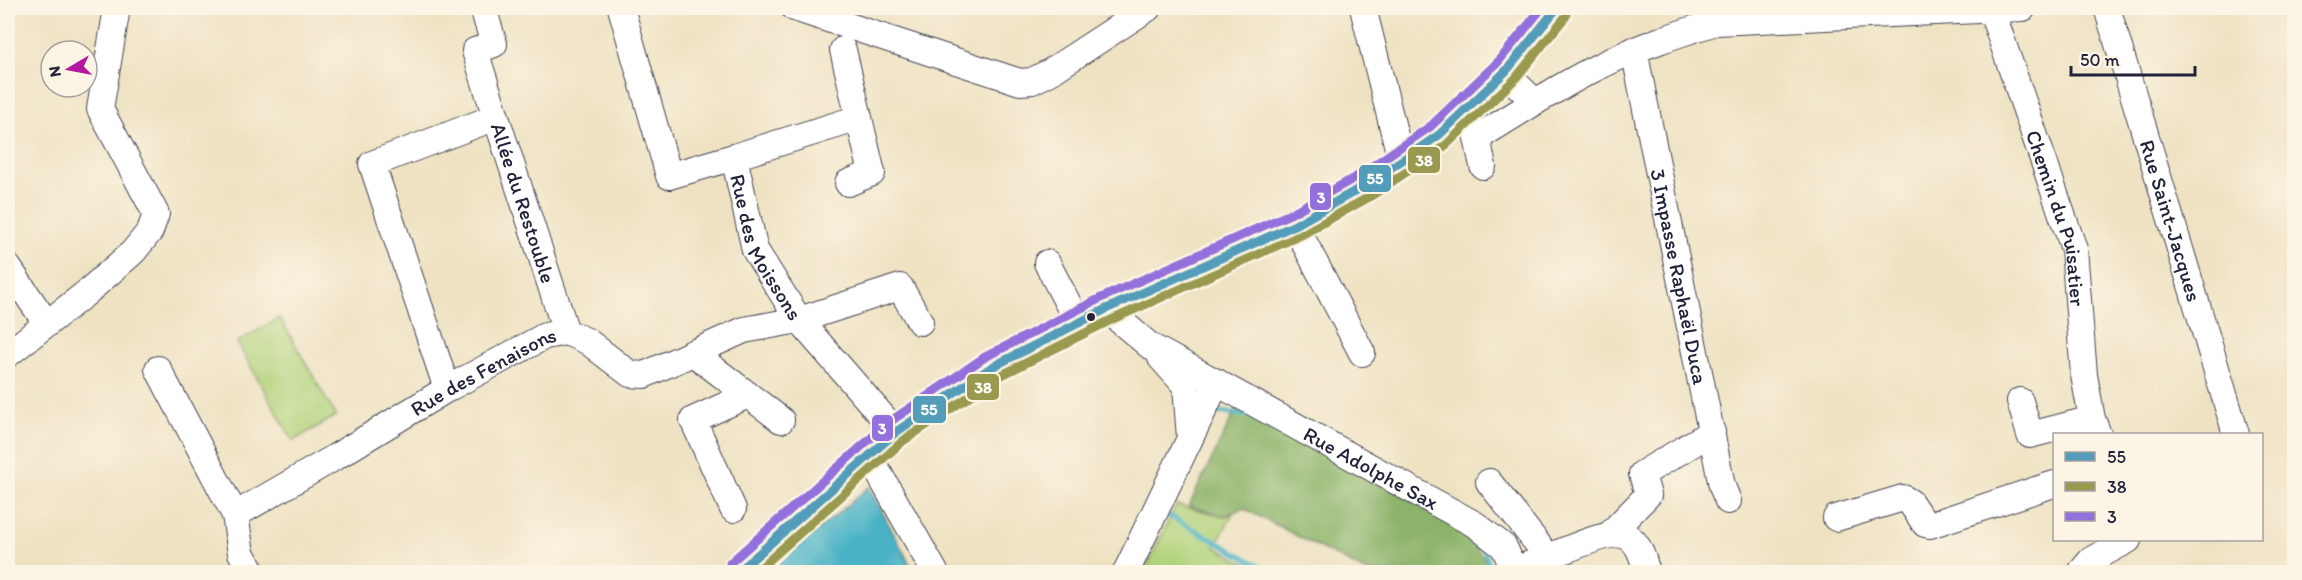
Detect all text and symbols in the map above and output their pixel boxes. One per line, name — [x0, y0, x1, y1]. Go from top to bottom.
north arrow — [39, 39, 99, 99]
scale bar — [2071, 39, 2196, 77]
text: 50 m — [2080, 49, 2120, 71]
text: N — [44, 65, 65, 78]
street label: Allée du Restouble — [486, 119, 562, 286]
street label: Chemin du Puisatier — [2021, 126, 2091, 308]
street label: Rue Saint-Jacques — [2135, 137, 2208, 304]
line badge: 38 — [1407, 146, 1441, 174]
text: 38 — [1415, 151, 1433, 170]
line badge: 55 — [1358, 164, 1392, 193]
street label: 3 Impasse Raphaël Duca — [1646, 167, 1714, 386]
text: 55 — [1367, 169, 1384, 188]
street label: Rue des Moissons — [726, 172, 808, 324]
line badge: 3 — [1309, 182, 1332, 211]
text: 3 — [1317, 188, 1326, 207]
unlabelled marker — [1085, 311, 1097, 323]
street label: Rue des Fenaisons — [406, 322, 558, 421]
line badge: 38 — [966, 373, 1000, 401]
text: 38 — [974, 378, 992, 397]
line badge: 55 — [912, 395, 947, 424]
text: 55 — [921, 400, 938, 419]
line badge: 3 — [871, 414, 894, 442]
text: 3 — [878, 419, 887, 438]
street label: Rue Adolphe Sax — [1300, 420, 1443, 515]
legend — [2053, 433, 2263, 541]
text: 55 — [2107, 446, 2126, 468]
text: 38 — [2107, 476, 2127, 498]
text: 3 — [2107, 506, 2117, 528]

